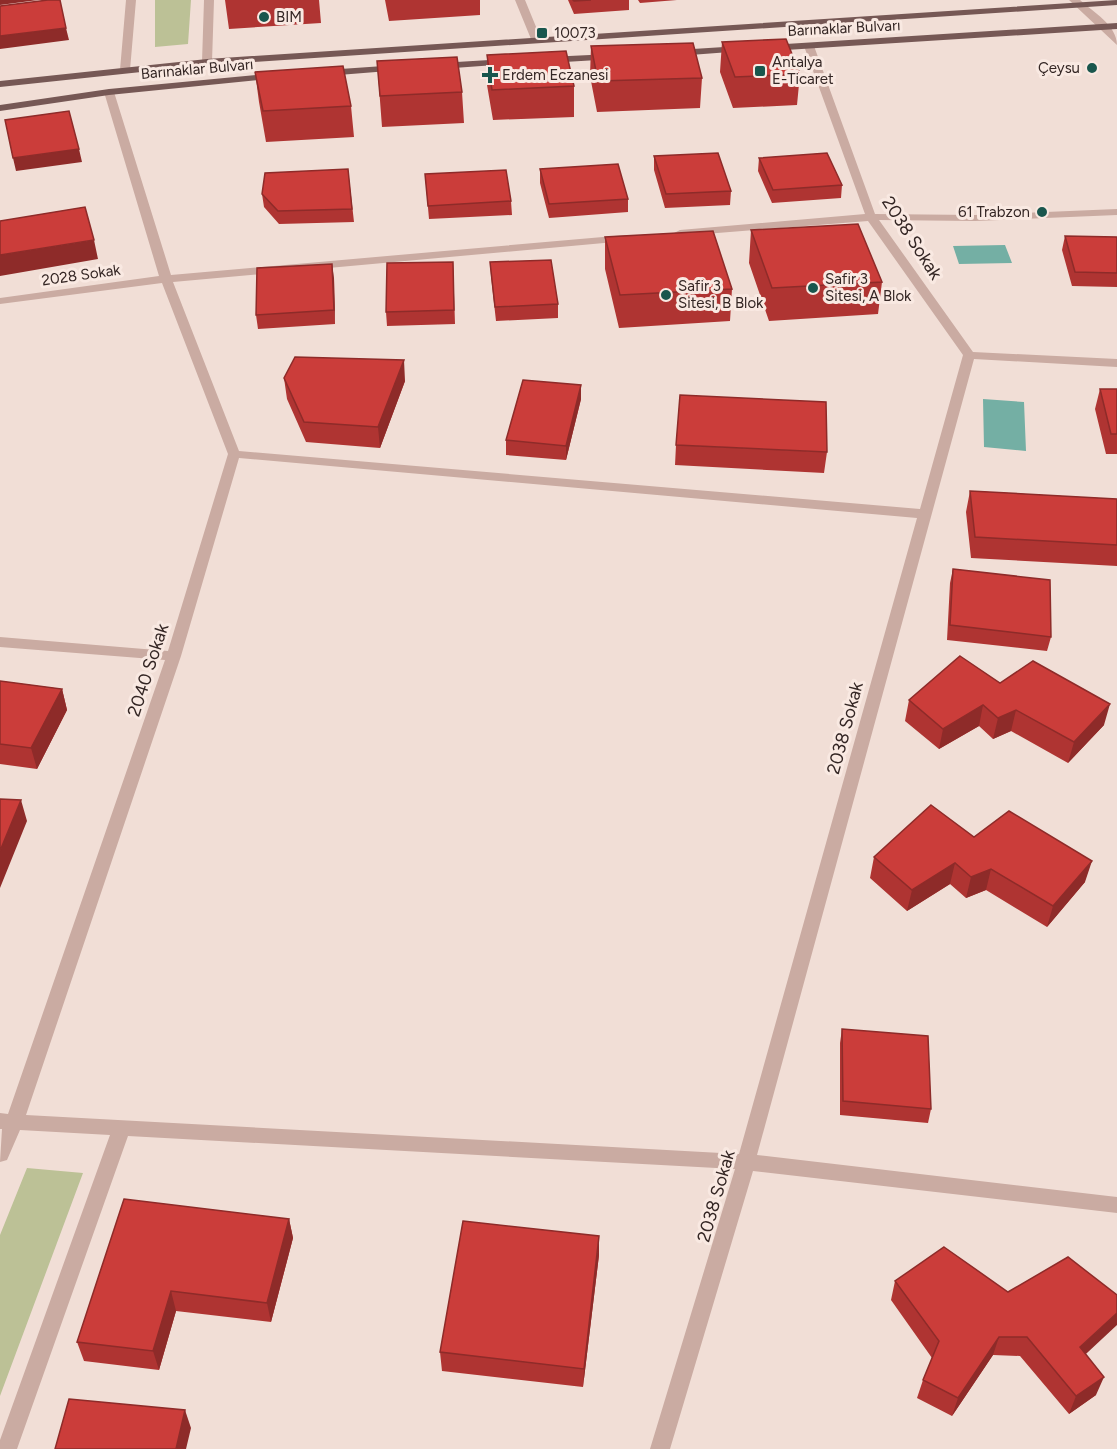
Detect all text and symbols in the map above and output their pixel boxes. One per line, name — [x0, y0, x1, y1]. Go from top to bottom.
place label: BIM — [276, 8, 302, 26]
marker: BIM — [257, 10, 271, 24]
street label: Barınaklar Bulvarı — [787, 16, 901, 40]
place label: 10073 — [554, 24, 596, 42]
marker: 10073 — [535, 26, 549, 40]
place label: Antalya E-Ticaret — [772, 53, 834, 88]
street label: Barınaklar Bulvarı — [140, 55, 254, 83]
place label: Çeysu — [1038, 59, 1080, 77]
marker: Çeysu — [1085, 61, 1099, 75]
marker: Antalya E-Ticaret — [753, 64, 767, 78]
place label: Erdem Eczanesi — [502, 66, 608, 84]
marker: Erdem Eczanesi — [483, 68, 497, 82]
street label: 2038 Sokak — [877, 192, 947, 284]
place label: 61 Trabzon — [958, 203, 1030, 221]
marker: 61 Trabzon — [1035, 205, 1049, 219]
street label: 2028 Sokak — [41, 260, 122, 289]
place label: Safir 3 Sitesi, A Blok — [825, 270, 912, 305]
place label: Safir 3 Sitesi, B Blok — [678, 277, 764, 312]
marker: Safir 3 Sitesi, A Blok — [806, 281, 820, 295]
marker: Safir 3 Sitesi, B Blok — [659, 288, 673, 302]
street label: 2040 Sokak — [123, 620, 173, 719]
street label: 2038 Sokak — [822, 679, 868, 777]
street label: 2038 Sokak — [692, 1147, 740, 1245]

